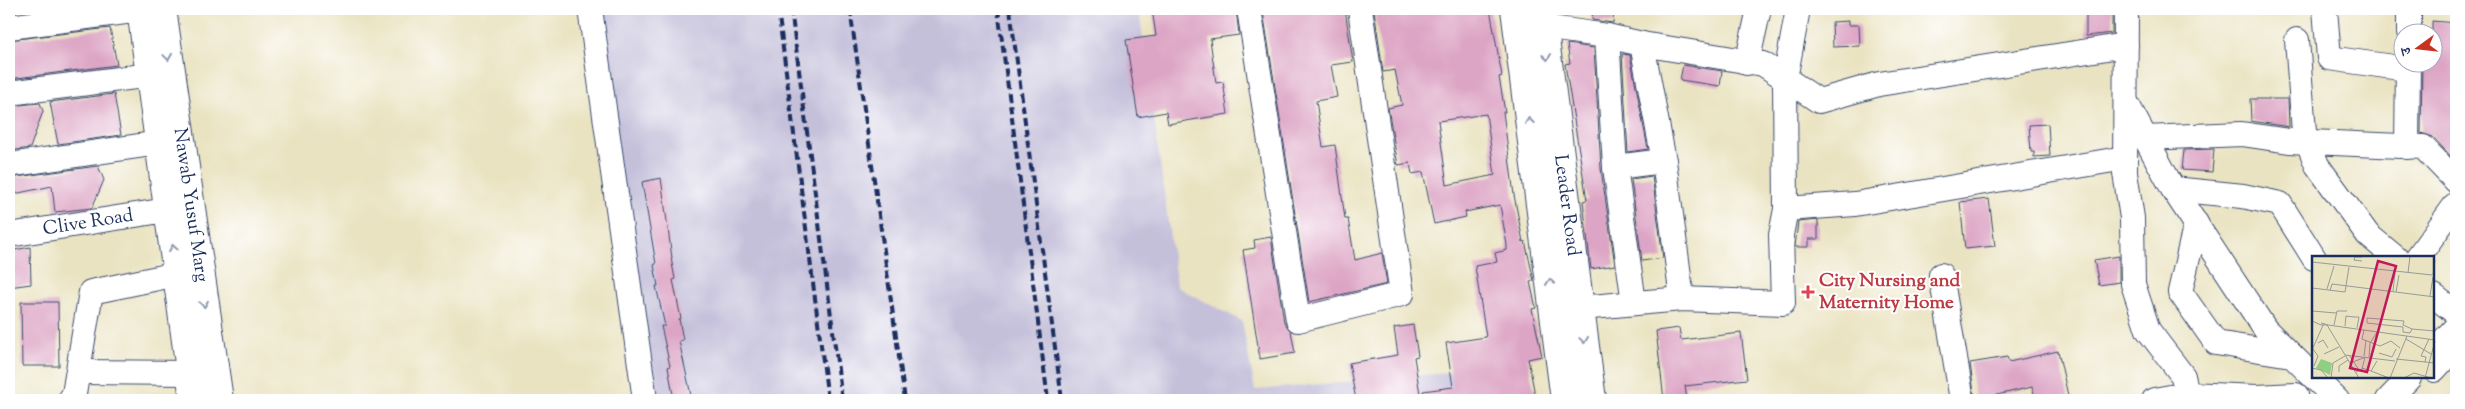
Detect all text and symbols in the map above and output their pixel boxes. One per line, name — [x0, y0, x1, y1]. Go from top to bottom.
north arrow — [2392, 22, 2442, 72]
text: उ — [2397, 44, 2418, 58]
one-way arrow — [162, 53, 173, 61]
one-way arrow — [1541, 53, 1551, 61]
one-way arrow — [1525, 117, 1535, 126]
street label: Nawab Yusuf Marg — [166, 126, 215, 284]
street label: Leader Road — [1547, 153, 1587, 258]
street label: Clive Road — [41, 202, 135, 243]
one-way arrow — [168, 244, 179, 252]
inset map — [2312, 256, 2435, 379]
place label: City Nursing and Maternity Home — [1819, 268, 1961, 317]
one-way arrow — [1545, 278, 1556, 286]
marker: City Nursing and Maternity Home — [1801, 285, 1815, 299]
one-way arrow — [198, 301, 209, 309]
one-way arrow — [1578, 336, 1589, 344]

